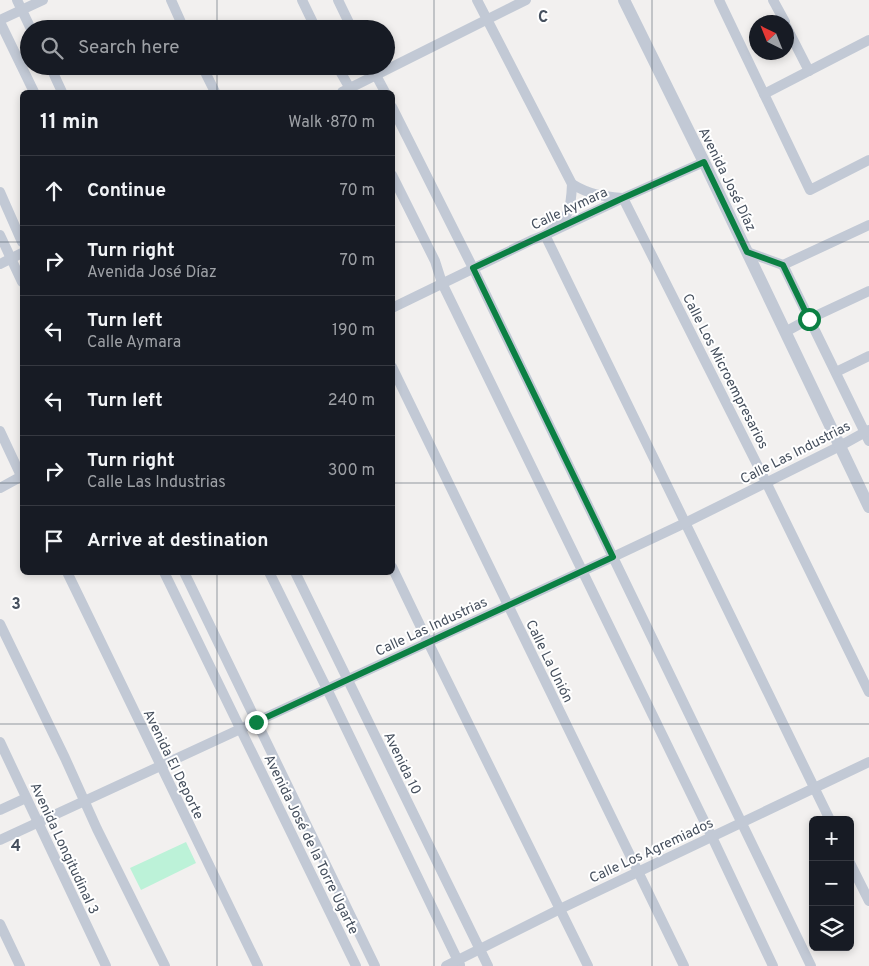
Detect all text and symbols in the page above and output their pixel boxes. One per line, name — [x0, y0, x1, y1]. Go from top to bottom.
text: C — [538, 8, 548, 28]
north arrow — [749, 15, 794, 60]
search box — [20, 20, 395, 75]
icon: search — [38, 34, 66, 62]
text: Search here — [78, 36, 180, 60]
text: 11 min — [40, 109, 99, 136]
text: Walk · 870 m — [288, 113, 375, 133]
street label: Avenida José Díaz — [694, 125, 759, 234]
icon: ahead — [40, 177, 68, 205]
text: Continue — [87, 179, 166, 203]
text: 70 m — [340, 181, 375, 201]
street label: Calle Aymara — [529, 184, 611, 234]
text: Turn right — [87, 239, 175, 263]
icon: right — [40, 247, 68, 275]
text: 70 m — [340, 251, 375, 271]
text: Avenida José Díaz — [87, 263, 217, 283]
street label: Calle Los Microempresarios — [678, 291, 771, 452]
route start — [798, 308, 821, 331]
text: Turn left — [87, 309, 163, 333]
icon: left — [40, 317, 68, 345]
text: 190 m — [332, 321, 375, 341]
text: Calle Aymara — [87, 333, 181, 353]
icon: left — [40, 387, 68, 415]
text: Turn left — [87, 389, 163, 413]
text: 240 m — [328, 391, 375, 411]
street label: Calle Las Industrias — [738, 418, 854, 488]
text: Turn right — [87, 449, 175, 473]
icon: right — [40, 457, 68, 485]
text: 300 m — [328, 461, 375, 481]
text: Calle Las Industrias — [87, 473, 226, 493]
icon: arrive — [40, 527, 68, 555]
text: Arrive at destination — [87, 529, 268, 553]
street label: Calle Las Industrias — [373, 594, 490, 661]
text: 3 — [11, 595, 21, 615]
street label: Calle La Unión — [521, 618, 576, 706]
street label: Avenida El Deporte — [139, 707, 207, 822]
route end — [245, 711, 268, 734]
street label: Avenida 10 — [379, 729, 424, 798]
street label: Avenida José de la Torre Ugarte — [260, 752, 362, 937]
street label: Avenida Longitudinal 3 — [26, 780, 102, 917]
street label: Calle Los Agremiados — [587, 815, 716, 888]
map controls — [809, 816, 854, 951]
button: + — [809, 816, 854, 861]
text: 4 — [11, 837, 21, 857]
button: − — [809, 861, 854, 906]
button: layers — [809, 906, 854, 951]

